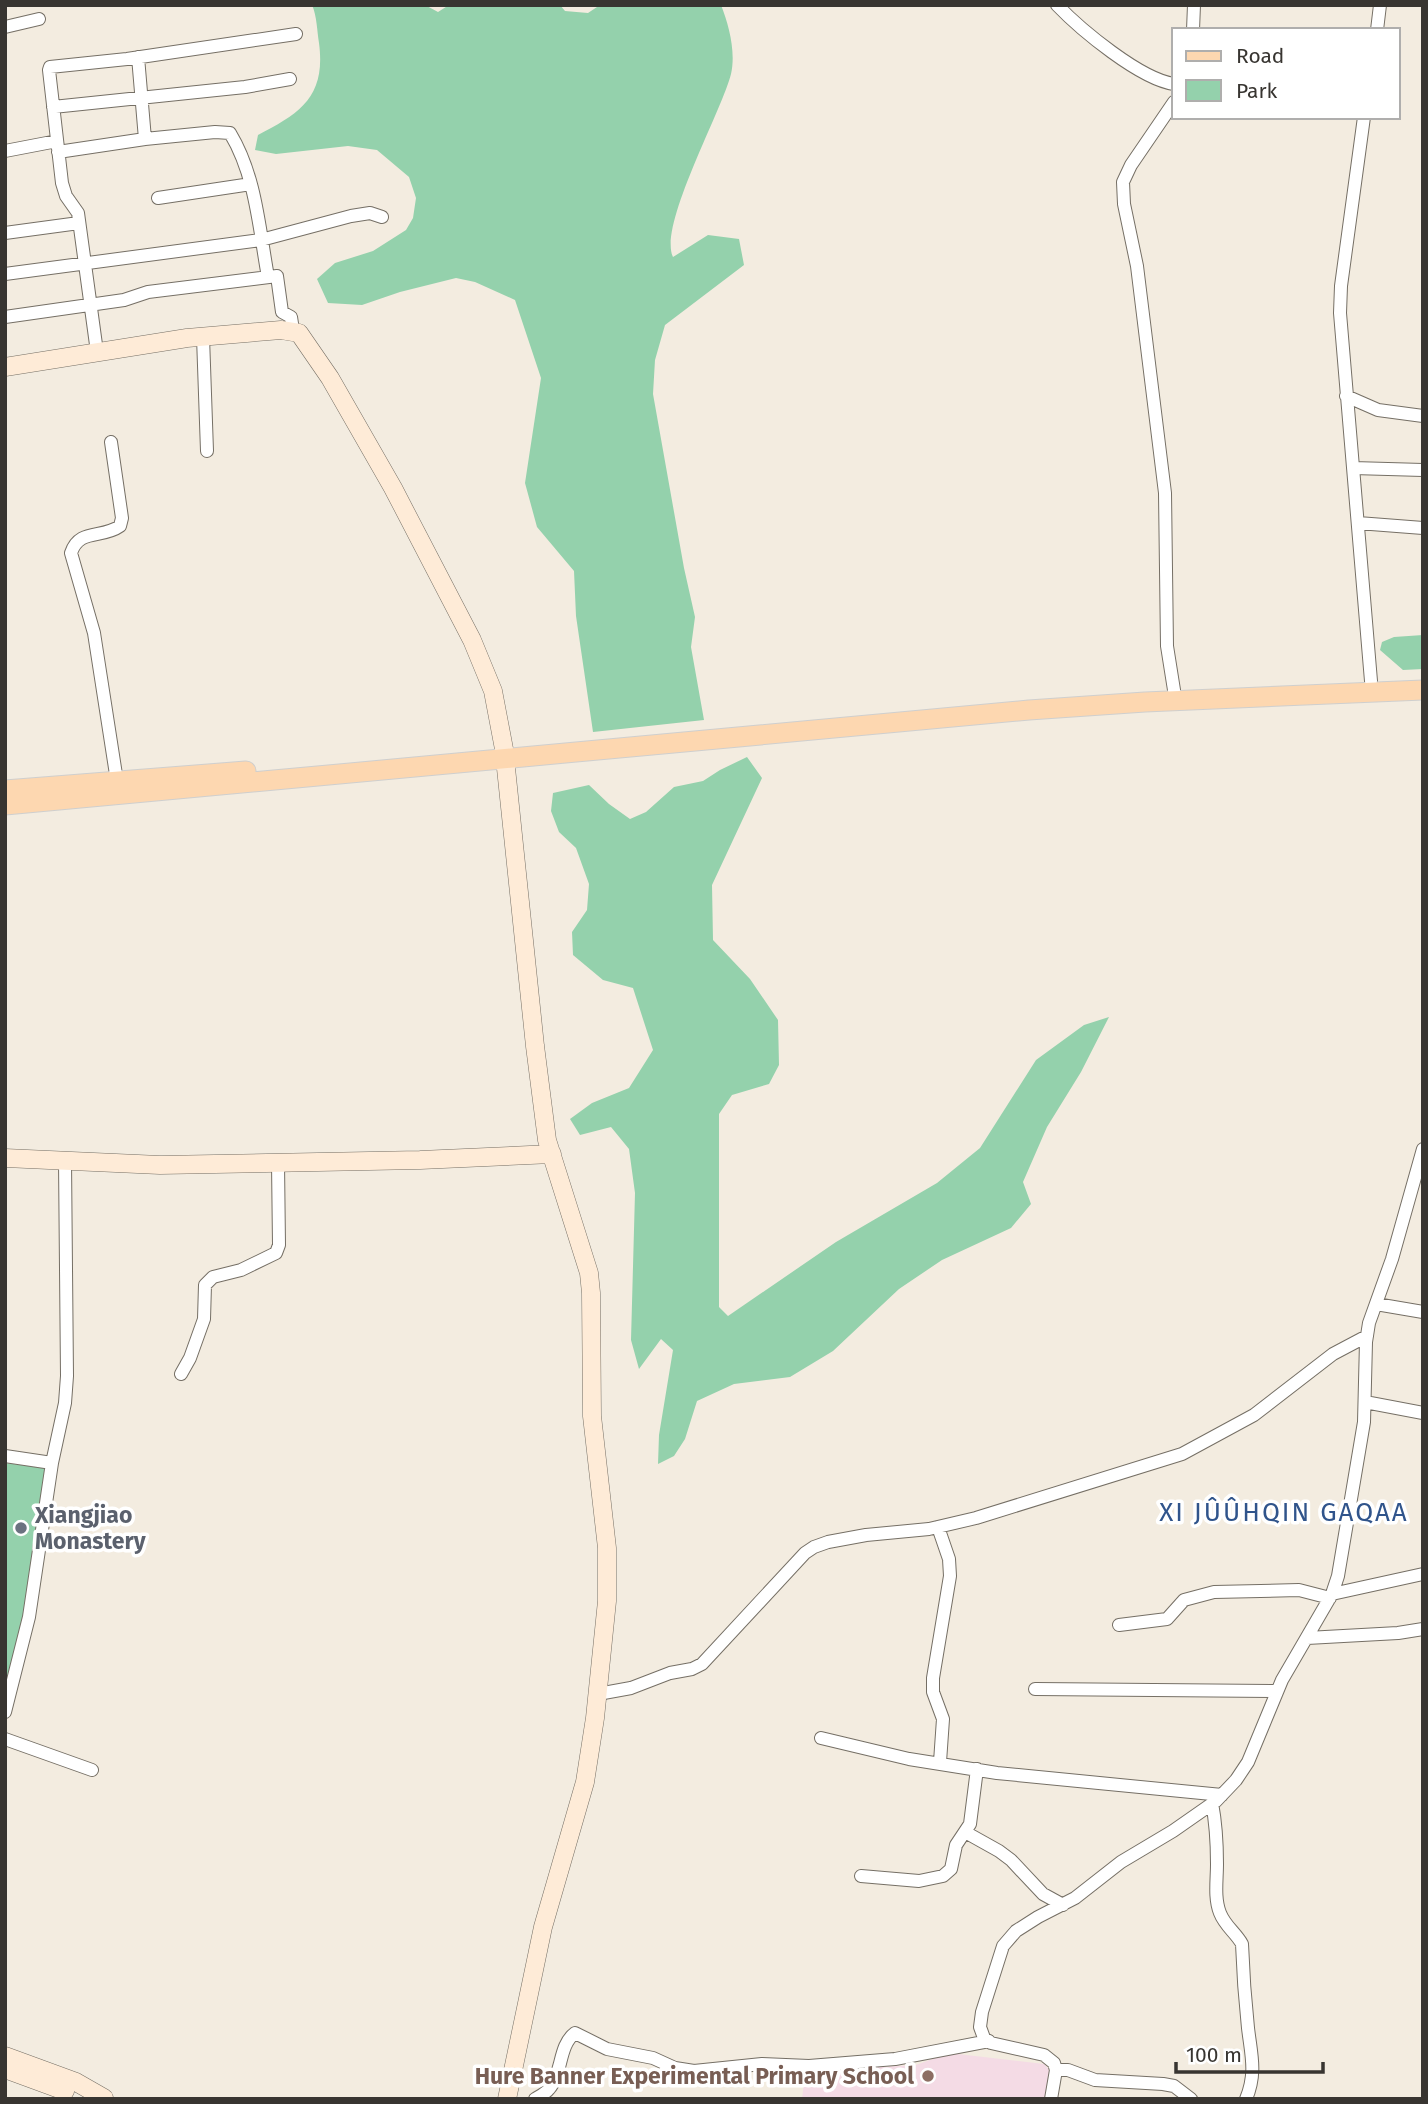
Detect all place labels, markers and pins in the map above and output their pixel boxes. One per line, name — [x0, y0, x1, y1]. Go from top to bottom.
place label: Xiangjiao Monastery — [34, 1501, 147, 1555]
marker: Xiangjiao Monastery — [13, 1520, 29, 1536]
place label: Hure Banner Experimental Primary School — [475, 2062, 914, 2090]
marker: Hure Banner Experimental Primary School — [920, 2068, 936, 2084]

